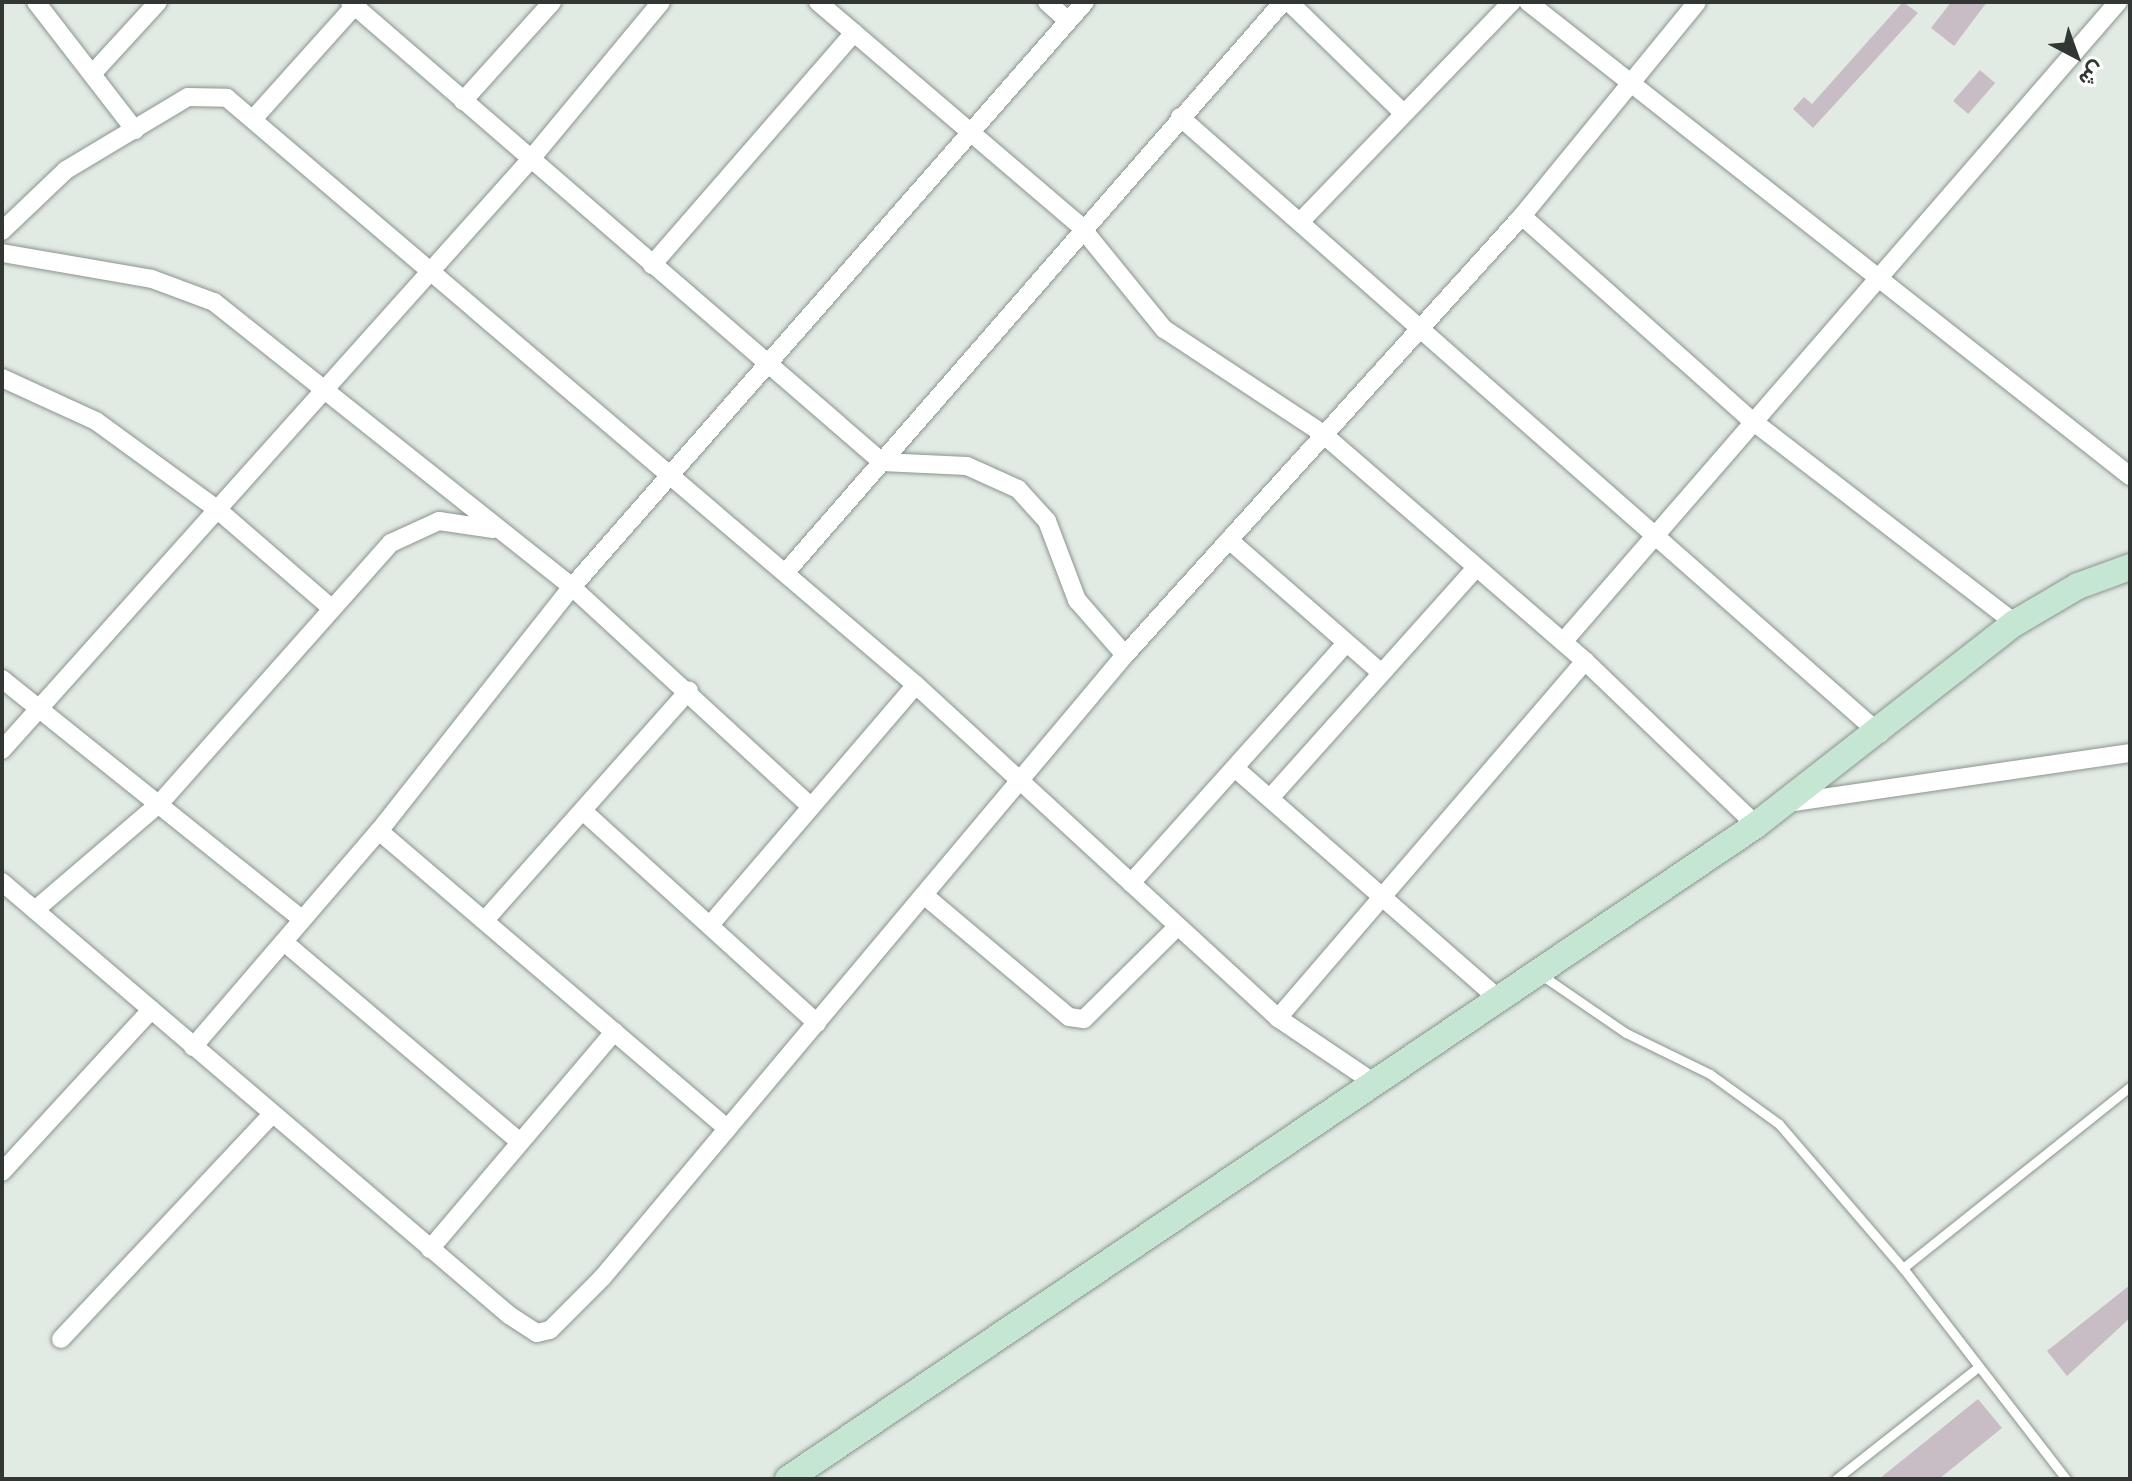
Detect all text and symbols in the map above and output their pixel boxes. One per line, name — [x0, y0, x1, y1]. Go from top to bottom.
north arrow — [2036, 16, 2116, 96]
text: ش — [2073, 56, 2111, 93]

